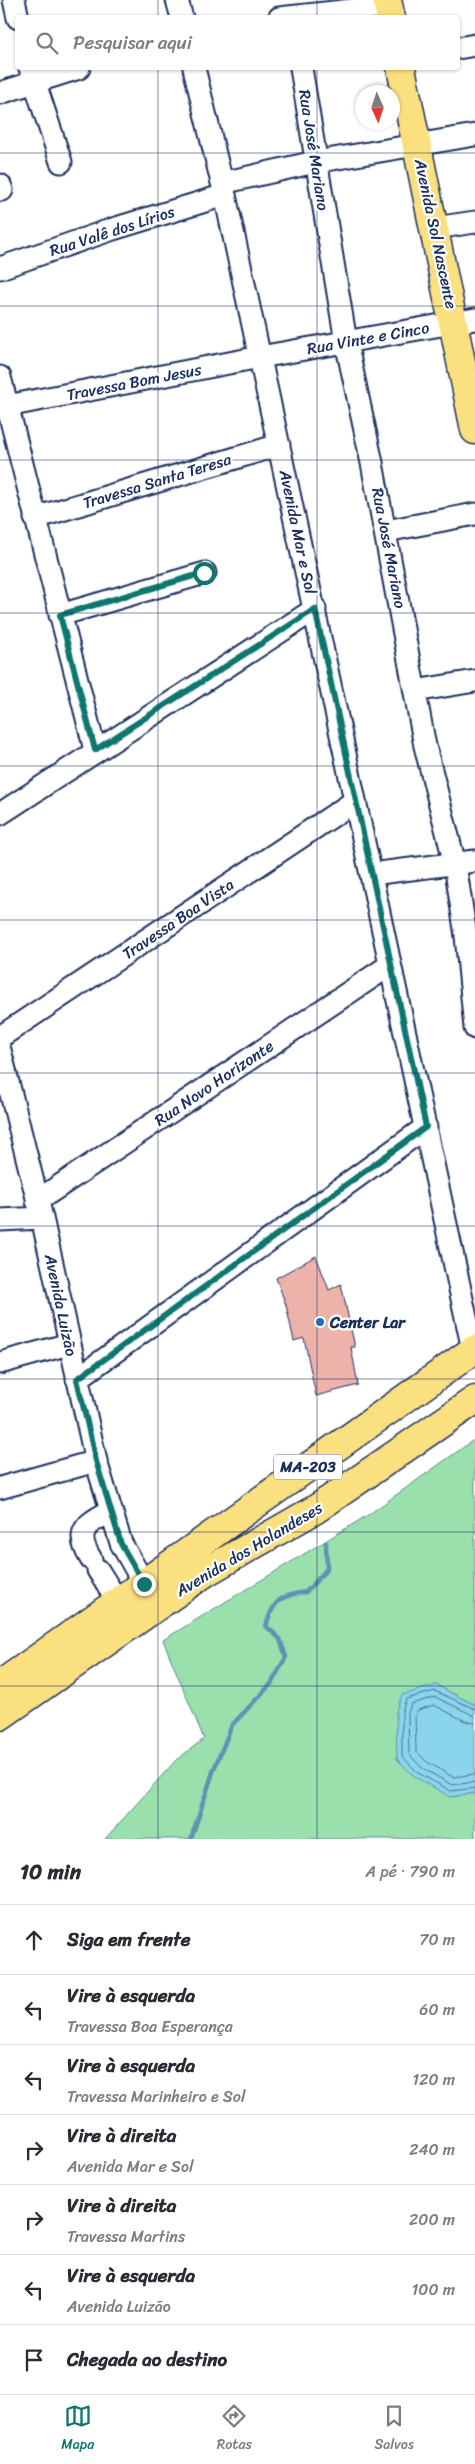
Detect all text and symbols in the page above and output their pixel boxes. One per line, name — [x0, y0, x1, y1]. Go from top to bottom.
search box — [15, 15, 460, 70]
text: Pesquisar aqui — [73, 26, 192, 59]
icon: search — [33, 29, 61, 57]
north arrow — [355, 85, 400, 130]
street label: Rua José Mariano — [290, 87, 338, 213]
street label: Avenida Sol Nascente — [406, 155, 466, 312]
street label: Rua Valê dos Lírios — [46, 197, 179, 265]
street label: Rua Vinte e Cinco — [304, 313, 432, 363]
street label: Travessa Bom Jesus — [64, 355, 204, 409]
street label: Travessa Santa Teresa — [79, 444, 236, 517]
street label: Avenida Mar e Sol — [270, 466, 325, 597]
street label: Rua José Mariano — [363, 485, 415, 611]
route start — [193, 562, 216, 585]
street label: Travessa Boa Vista — [116, 870, 240, 968]
street label: Rua Novo Horizonte — [148, 1032, 280, 1134]
street label: Avenida Luizão — [36, 1250, 86, 1359]
place label: Center Lar — [329, 1308, 406, 1337]
marker: Center Lar — [314, 1316, 326, 1328]
road number: MA-203 — [274, 1454, 342, 1480]
street label: Avenida dos Holandeses — [169, 1493, 329, 1605]
route end — [133, 1573, 156, 1596]
text: 10 min — [20, 1853, 81, 1891]
text: A pé · 790 m — [366, 1857, 455, 1886]
text: Siga em frente — [67, 1923, 190, 1956]
text: 70 m — [419, 1925, 455, 1954]
icon: ahead — [20, 1926, 48, 1954]
text: Vire à esquerda — [67, 1979, 195, 2012]
text: 60 m — [419, 1995, 455, 2024]
icon: left — [20, 1996, 48, 2024]
text: Travessa Boa Esperança — [67, 2012, 233, 2041]
text: Vire à esquerda — [67, 2049, 195, 2082]
text: 120 m — [412, 2065, 455, 2094]
icon: left — [20, 2066, 48, 2094]
text: Travessa Marinheiro e Sol — [67, 2082, 246, 2111]
text: Vire à direita — [67, 2119, 176, 2152]
text: 240 m — [409, 2135, 455, 2164]
icon: right — [20, 2136, 48, 2164]
text: Avenida Mar e Sol — [67, 2152, 194, 2181]
text: Vire à direita — [67, 2189, 176, 2222]
text: 200 m — [409, 2205, 455, 2234]
icon: right — [20, 2206, 48, 2234]
text: Travessa Martins — [67, 2222, 185, 2251]
text: Vire à esquerda — [67, 2259, 195, 2292]
text: 100 m — [411, 2275, 455, 2304]
icon: left — [20, 2276, 48, 2304]
text: Avenida Luizão — [67, 2292, 171, 2321]
text: Chegada ao destino — [67, 2343, 227, 2376]
icon: arrive — [20, 2346, 48, 2374]
tab: Mapa — [61, 2402, 94, 2457]
tab: Rotas — [217, 2402, 252, 2457]
tab: Salvos — [375, 2402, 414, 2457]

